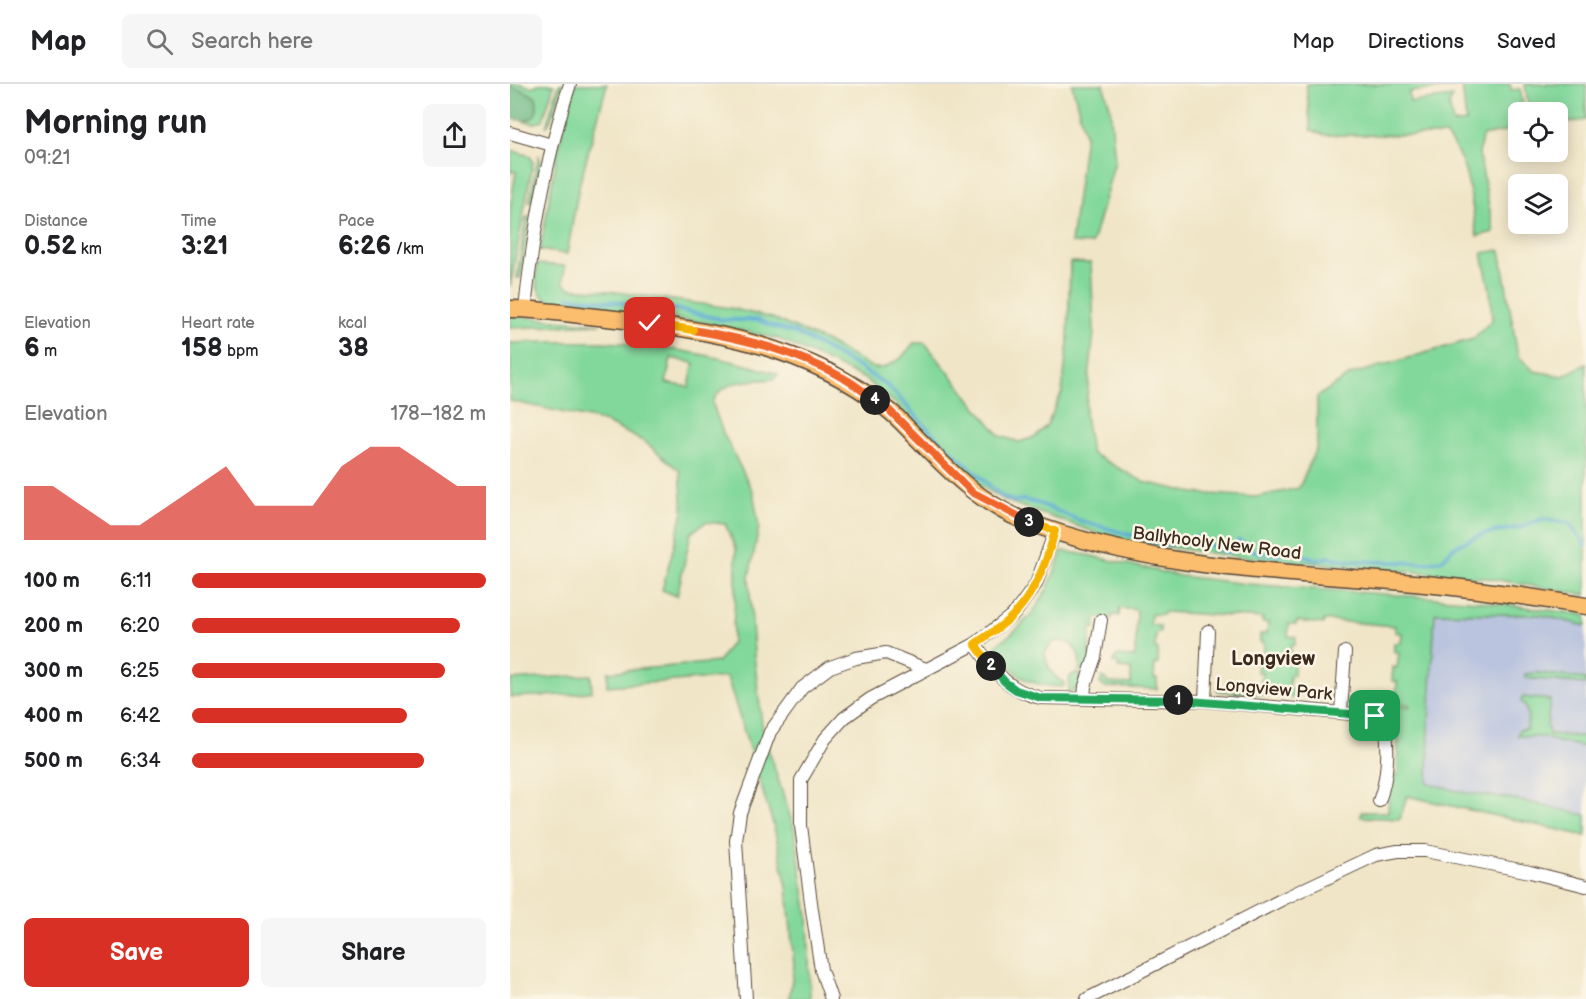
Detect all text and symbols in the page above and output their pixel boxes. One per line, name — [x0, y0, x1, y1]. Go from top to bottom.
search box — [122, 14, 542, 68]
text: Map — [30, 25, 86, 58]
icon: search — [143, 25, 176, 58]
text: Search here — [191, 28, 313, 55]
text: Map — [1292, 29, 1335, 54]
text: Directions — [1368, 29, 1464, 54]
text: Saved — [1497, 29, 1556, 54]
map controls — [1508, 102, 1568, 234]
button: locate — [1508, 102, 1568, 162]
text: Morning run — [24, 103, 207, 143]
button: share — [423, 104, 486, 167]
text: 09:21 — [24, 146, 71, 170]
button: layers — [1508, 174, 1568, 234]
text: Distance — [24, 212, 88, 231]
text: Time — [181, 212, 216, 231]
text: Pace — [338, 212, 374, 231]
text: 0.52 — [24, 231, 77, 262]
text: 3:21 — [181, 231, 228, 262]
text: 6:26 — [338, 231, 391, 262]
text: km — [77, 240, 102, 259]
text: /km — [391, 240, 424, 259]
pin — [624, 297, 675, 348]
icon: check — [633, 306, 666, 339]
text: Elevation — [24, 314, 91, 333]
text: Heart rate — [181, 314, 255, 333]
text: kcal — [338, 314, 367, 333]
text: 6 — [24, 333, 40, 364]
text: 158 — [181, 333, 223, 364]
text: 38 — [338, 333, 369, 364]
text: m — [40, 342, 57, 361]
text: bpm — [223, 342, 258, 361]
pin: 4 — [860, 385, 890, 415]
text: 4 — [870, 390, 880, 409]
text: Elevation — [24, 402, 107, 426]
text: 178–182 m — [390, 402, 486, 426]
pin: 3 — [1014, 507, 1044, 537]
text: 3 — [1024, 512, 1034, 531]
street label: Ballyhooly New Road — [1131, 523, 1302, 564]
text: 100 m — [24, 569, 80, 593]
text: 6:11 — [120, 569, 152, 593]
text: 200 m — [24, 614, 83, 638]
text: 6:20 — [120, 614, 160, 638]
district label: Longview — [1231, 647, 1315, 671]
pin: 2 — [976, 651, 1006, 681]
text: 2 — [986, 656, 996, 675]
text: 300 m — [24, 659, 83, 683]
text: 6:25 — [120, 659, 160, 683]
street label: Longview Park — [1215, 674, 1333, 705]
pin: 1 — [1163, 685, 1193, 715]
text: 1 — [1175, 690, 1181, 709]
pin — [1349, 690, 1400, 741]
icon: arrive — [1358, 699, 1391, 732]
text: 400 m — [24, 704, 83, 728]
text: 6:42 — [120, 704, 160, 728]
text: 500 m — [24, 749, 83, 773]
text: 6:34 — [120, 749, 161, 773]
button: Save — [24, 918, 249, 987]
button: Share — [261, 918, 486, 987]

